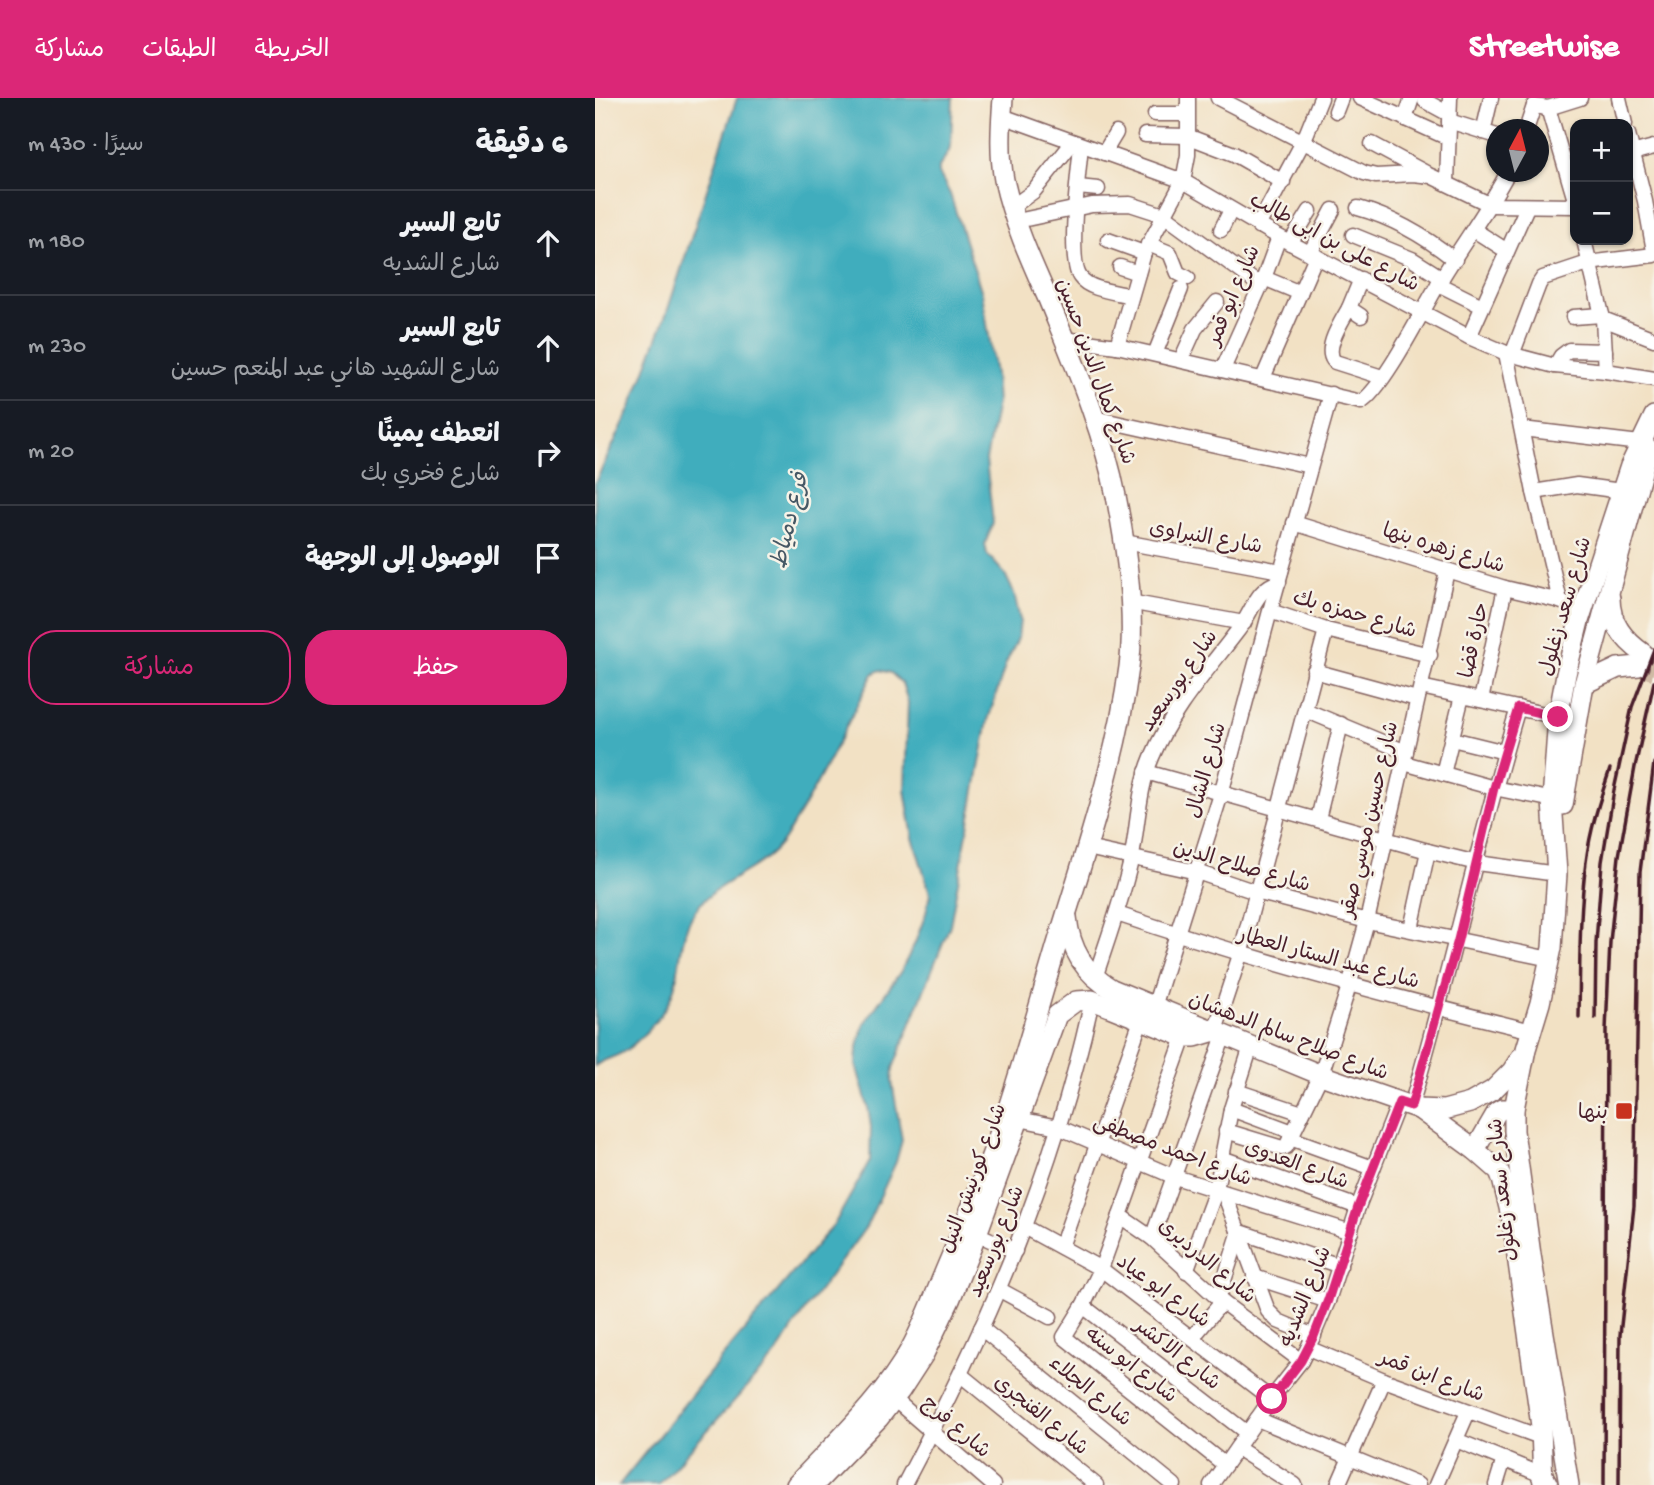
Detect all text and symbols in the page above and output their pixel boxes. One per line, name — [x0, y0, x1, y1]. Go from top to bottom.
text: Streetwise — [1469, 30, 1619, 68]
text: مشاركة — [35, 37, 104, 66]
text: الطبقات — [142, 37, 217, 66]
text: الخريطة — [255, 37, 329, 66]
north arrow — [1486, 119, 1549, 182]
map controls — [1570, 119, 1633, 245]
button: + — [1570, 119, 1633, 182]
text: 6 دقيقة — [475, 129, 567, 164]
text: سيرًا · 430 m — [28, 132, 144, 159]
button: − — [1570, 182, 1633, 245]
street label: شارع على بن ابى طالب — [1244, 189, 1423, 299]
text: تابع السير — [401, 211, 500, 242]
icon: ahead — [529, 224, 567, 262]
text: 180 m — [28, 229, 85, 256]
street label: شارع ابو قمر — [1202, 242, 1268, 352]
text: شارع الشديه — [383, 252, 500, 279]
street label: شارع كمال الدين حسين — [1048, 276, 1139, 469]
text: تابع السير — [401, 316, 500, 347]
icon: ahead — [529, 329, 567, 367]
text: 230 m — [28, 334, 86, 361]
text: شارع الشهيد هاني عبد المنعم حسين — [171, 357, 500, 384]
text: انعطف يمينًا — [378, 421, 500, 452]
icon: right — [529, 434, 567, 472]
text: 20 m — [28, 439, 74, 466]
text: شارع فخري بك — [360, 462, 500, 489]
water label: فرع دمياط — [766, 469, 817, 571]
street label: شارع النبراوى — [1147, 517, 1264, 562]
street label: شارع زهره بنها — [1379, 520, 1507, 581]
street label: شارع سعد زغلول — [1536, 534, 1599, 679]
icon: arrive — [529, 539, 567, 577]
text: الوصول إلى الوجهة — [305, 545, 500, 576]
street label: شارع حمزه بك — [1289, 587, 1419, 646]
street label: حارة قضا — [1456, 601, 1497, 681]
street label: شارع بورسعيد — [1137, 626, 1225, 738]
button: مشاركة — [28, 630, 291, 705]
button: حفظ — [305, 630, 567, 705]
route end — [1542, 701, 1573, 732]
street label: شارع حسين موسي صقر — [1336, 719, 1409, 923]
street label: شارع الشال — [1183, 720, 1234, 822]
street label: شارع صلاح الدين — [1169, 837, 1313, 900]
street label: شارع عبد الستار العطار — [1233, 924, 1422, 997]
street label: شارع صلاح سالم الدهشان — [1184, 989, 1391, 1088]
street label: شارع كورنيش النيل — [936, 1100, 1014, 1258]
marker: بنها — [1614, 1101, 1634, 1121]
place label: بنها — [1578, 1102, 1608, 1127]
street label: شارع احمد مصطفى — [1089, 1111, 1254, 1194]
street label: شارع سعد زغلول — [1485, 1117, 1524, 1262]
street label: شارع العدوى — [1240, 1136, 1351, 1197]
street label: شارع بورسعيد — [964, 1183, 1032, 1302]
street label: شارع الدرديرى — [1152, 1215, 1260, 1311]
street label: شارع الشديه — [1276, 1243, 1339, 1351]
street label: شارع ابو عياد — [1110, 1250, 1214, 1335]
street label: شارع الاكشر — [1126, 1313, 1224, 1397]
street label: شارع ابو سنه — [1079, 1323, 1181, 1410]
street label: شارع ابن قمر — [1373, 1346, 1487, 1410]
street label: شارع الجلاء — [1042, 1352, 1135, 1434]
street label: شارع الفنجرى — [988, 1371, 1092, 1462]
route start — [1256, 1383, 1287, 1414]
street label: شارع فرج — [915, 1392, 994, 1465]

